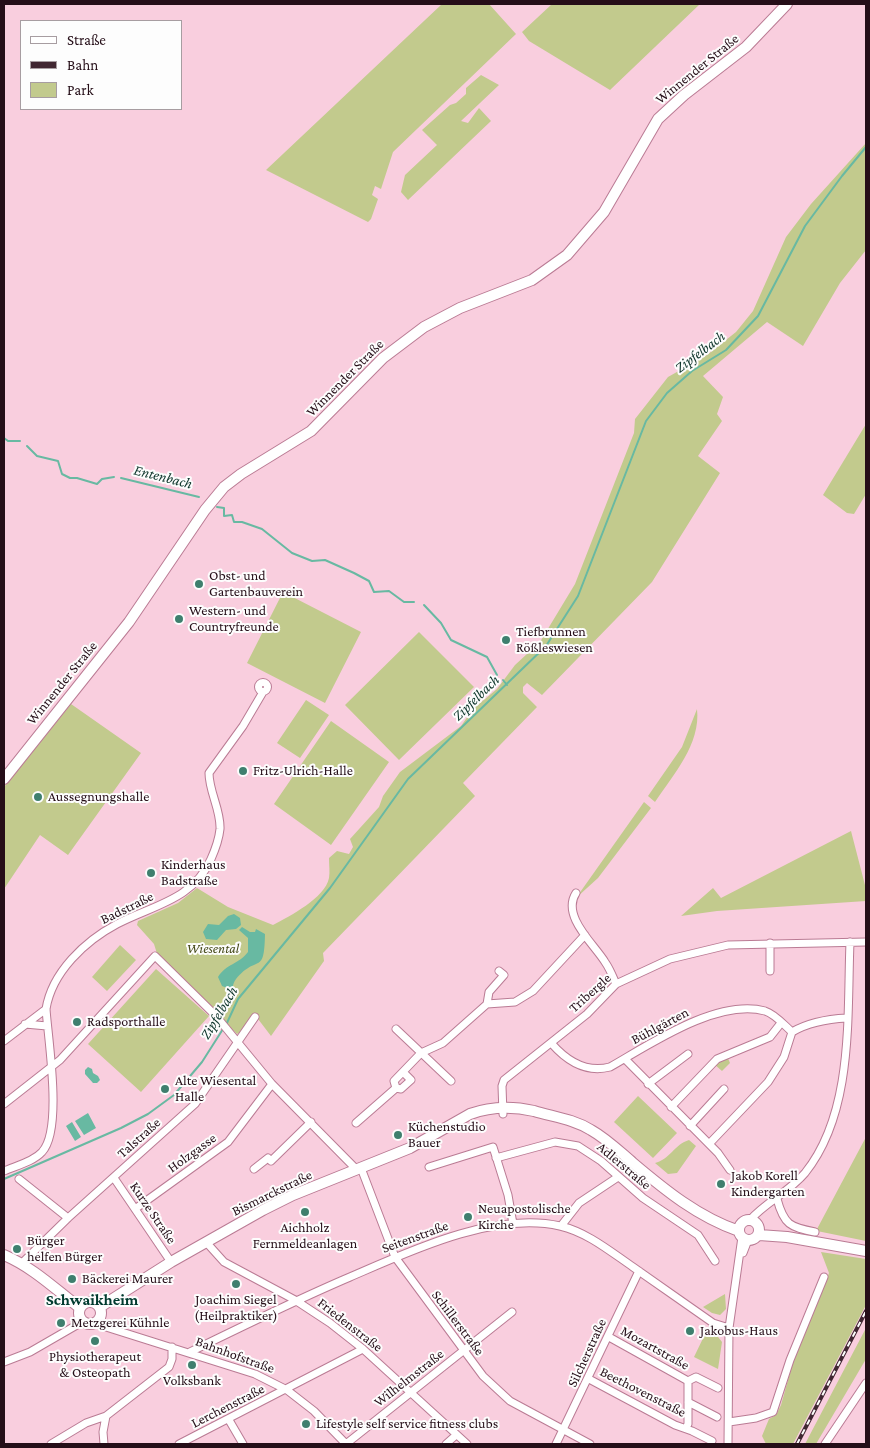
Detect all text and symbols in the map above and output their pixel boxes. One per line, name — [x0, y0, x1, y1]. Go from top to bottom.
legend — [20, 20, 182, 110]
street label: Winnender Straße — [652, 30, 742, 108]
text: Straße — [67, 32, 106, 48]
text: Bahn — [67, 57, 98, 73]
text: Park — [67, 82, 94, 98]
water label: Zipfelbach — [671, 327, 729, 377]
street label: Winnender Straße — [303, 336, 387, 420]
water label: Entenbach — [132, 461, 194, 493]
place label: Obst- und Gartenbauverein — [209, 568, 303, 600]
marker: Obst- und Gartenbauverein — [193, 578, 205, 590]
place label: Western- und Countryfreunde — [189, 603, 279, 636]
marker: Western- und Countryfreunde — [173, 613, 185, 625]
place label: Tiefbrunnen Rößleswiesen — [516, 624, 593, 656]
marker: Tiefbrunnen Rößleswiesen — [500, 634, 512, 646]
street label: Winnender Straße — [23, 638, 101, 728]
water label: Zipfelbach — [449, 671, 503, 725]
place label: Fritz-Ulrich-Halle — [253, 763, 353, 779]
marker: Fritz-Ulrich-Halle — [237, 765, 249, 777]
place label: Aussegnungshalle — [48, 789, 149, 805]
marker: Aussegnungshalle — [32, 791, 44, 803]
place label: Kinderhaus Badstraße — [161, 857, 226, 890]
marker: Kinderhaus Badstraße — [145, 867, 157, 879]
street label: Badstraße — [98, 888, 156, 928]
park label: Wiesental — [187, 941, 239, 957]
street label: Tribergle — [565, 970, 615, 1016]
water label: Zipfelbach — [196, 983, 242, 1043]
street label: Bühlgärten — [628, 1004, 692, 1048]
place label: Radsporthalle — [87, 1014, 165, 1030]
marker: Radsporthalle — [71, 1016, 83, 1028]
place label: Alte Wiesental Halle — [175, 1073, 256, 1106]
marker: Alte Wiesental Halle — [159, 1083, 171, 1095]
street label: Talstraße — [114, 1114, 164, 1162]
place label: Küchenstudio Bauer — [408, 1119, 486, 1152]
marker: Küchenstudio Bauer — [392, 1129, 404, 1141]
street label: Holzgasse — [164, 1130, 220, 1176]
street label: Adlerstraße — [594, 1139, 654, 1193]
street label: Bismarckstraße — [229, 1166, 315, 1220]
place label: Jakob Korell Kindergarten — [731, 1168, 805, 1200]
marker: Jakob Korell Kindergarten — [715, 1178, 727, 1190]
street label: Kurze Straße — [126, 1179, 180, 1247]
place label: Neuapostolische Kirche — [478, 1201, 571, 1234]
marker: Aichholz Fernmeldeanlagen — [299, 1206, 311, 1218]
marker: Neuapostolische Kirche — [462, 1211, 474, 1223]
street label: Seitenstraße — [379, 1217, 451, 1257]
place label: Aichholz Fernmeldeanlagen — [253, 1220, 357, 1252]
place label: Bürger helfen Bürger — [27, 1233, 102, 1266]
marker: Bürger helfen Bürger — [11, 1243, 23, 1255]
place label: Bäckerei Maurer — [82, 1271, 173, 1287]
marker: Bäckerei Maurer — [66, 1273, 78, 1285]
marker: Joachim Siegel (Heilpraktiker) — [230, 1278, 242, 1290]
street label: Schillerstraße — [428, 1287, 488, 1359]
district label: Schwaikheim — [46, 1290, 138, 1310]
place label: Joachim Siegel (Heilpraktiker) — [194, 1292, 278, 1324]
street label: Friedenstraße — [314, 1294, 386, 1356]
place label: Metzgerei Kühnle — [71, 1315, 169, 1331]
street label: Silcherstraße — [564, 1316, 610, 1390]
marker: Metzgerei Kühnle — [55, 1317, 67, 1329]
street label: Mozartstraße — [618, 1322, 692, 1374]
place label: Jakobus-Haus — [700, 1323, 778, 1339]
marker: Jakobus-Haus — [684, 1325, 696, 1337]
street label: Bahnhofstraße — [193, 1333, 277, 1377]
marker: Physiotherapeut & Osteopath — [89, 1335, 101, 1347]
street label: Wilhelmstraße — [371, 1346, 447, 1410]
place label: Physiotherapeut & Osteopath — [49, 1349, 141, 1381]
marker: Volksbank — [186, 1359, 198, 1371]
street label: Beethovenstraße — [597, 1363, 689, 1421]
place label: Volksbank — [163, 1373, 221, 1389]
street label: Lerchenstraße — [189, 1380, 267, 1432]
place label: Lifestyle self service fitness clubs — [316, 1416, 498, 1432]
marker: Lifestyle self service fitness clubs — [300, 1418, 312, 1430]

